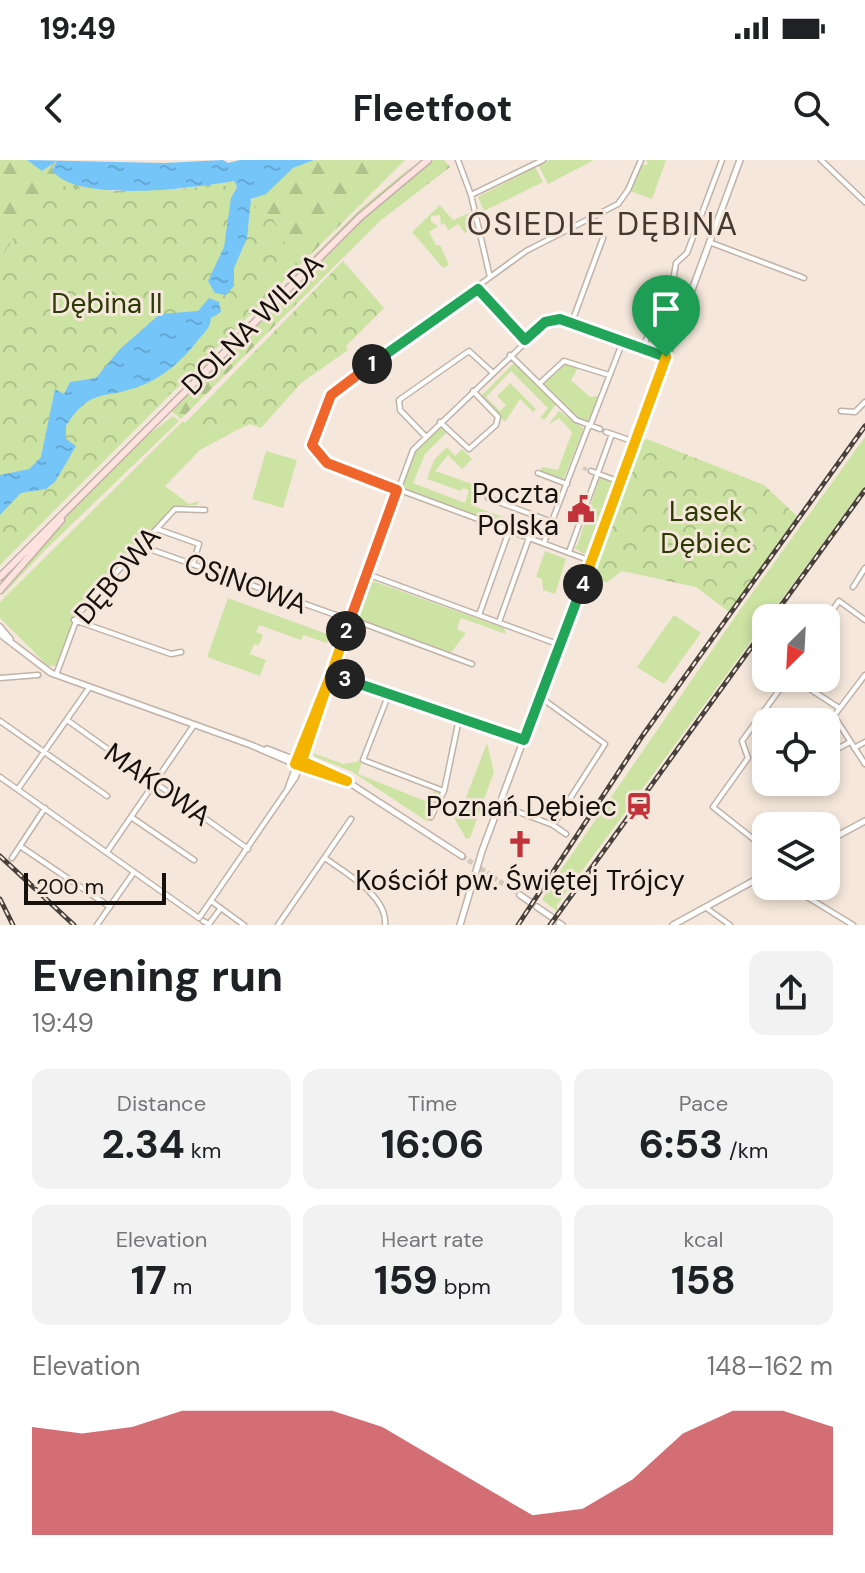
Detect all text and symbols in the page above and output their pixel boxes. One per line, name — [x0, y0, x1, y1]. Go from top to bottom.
text: 19:49 — [40, 9, 116, 48]
text: Fleetfoot — [353, 85, 512, 132]
icon: back — [32, 86, 76, 130]
icon: search — [789, 86, 833, 130]
district label: OSIEDLE DĘBINA — [467, 203, 739, 245]
street label: DOLNA WILDA — [174, 246, 331, 403]
pin — [632, 275, 700, 357]
park label: Dębina II — [51, 285, 163, 322]
icon: arrive — [644, 287, 688, 331]
pin: 1 — [352, 344, 392, 384]
text: 1 — [368, 349, 376, 378]
place label: Poczta Polska — [472, 475, 559, 544]
park label: Lasek Dębiec — [660, 493, 752, 562]
public building icon: Poczta Polska — [566, 494, 596, 524]
street label: DĘBOWA — [66, 519, 169, 632]
street label: OSINOWA — [179, 544, 313, 623]
pin: 4 — [563, 564, 603, 604]
text: 4 — [576, 569, 590, 598]
north arrow — [752, 604, 840, 692]
map controls — [752, 604, 840, 900]
pin: 2 — [326, 611, 366, 651]
text: 2 — [340, 616, 352, 645]
pin: 3 — [325, 659, 365, 699]
text: 3 — [338, 664, 352, 693]
button: locate — [752, 708, 840, 796]
street label: MAKOWA — [97, 734, 218, 835]
place label: Poznań Dębiec — [426, 788, 617, 825]
station icon: Poznań Dębiec — [624, 791, 654, 821]
button: layers — [752, 812, 840, 900]
church icon: Kościół pw. Świętej Trójcy — [505, 829, 535, 859]
place label: Kościół pw. Świętej Trójcy — [355, 862, 685, 899]
scale bar — [24, 869, 166, 905]
text: 200 m — [36, 872, 104, 901]
text: Evening run — [32, 947, 283, 1005]
button: share — [749, 951, 833, 1035]
text: 19:49 — [32, 1006, 94, 1040]
text: Distance — [117, 1089, 206, 1118]
text: Time — [408, 1089, 457, 1118]
text: Pace — [679, 1089, 728, 1118]
text: 2.34 — [102, 1118, 185, 1170]
text: 16:06 — [381, 1118, 484, 1170]
text: 6:53 — [639, 1118, 723, 1170]
text: km — [185, 1136, 221, 1165]
text: /km — [723, 1136, 768, 1165]
text: Elevation — [116, 1225, 207, 1254]
text: Heart rate — [381, 1225, 484, 1254]
text: kcal — [684, 1225, 723, 1254]
text: 17 — [131, 1254, 167, 1306]
text: 159 — [374, 1254, 438, 1306]
text: 158 — [671, 1254, 736, 1306]
text: m — [167, 1272, 192, 1301]
text: bpm — [438, 1272, 491, 1301]
text: Elevation — [32, 1349, 140, 1383]
text: 148–162 m — [707, 1349, 833, 1383]

